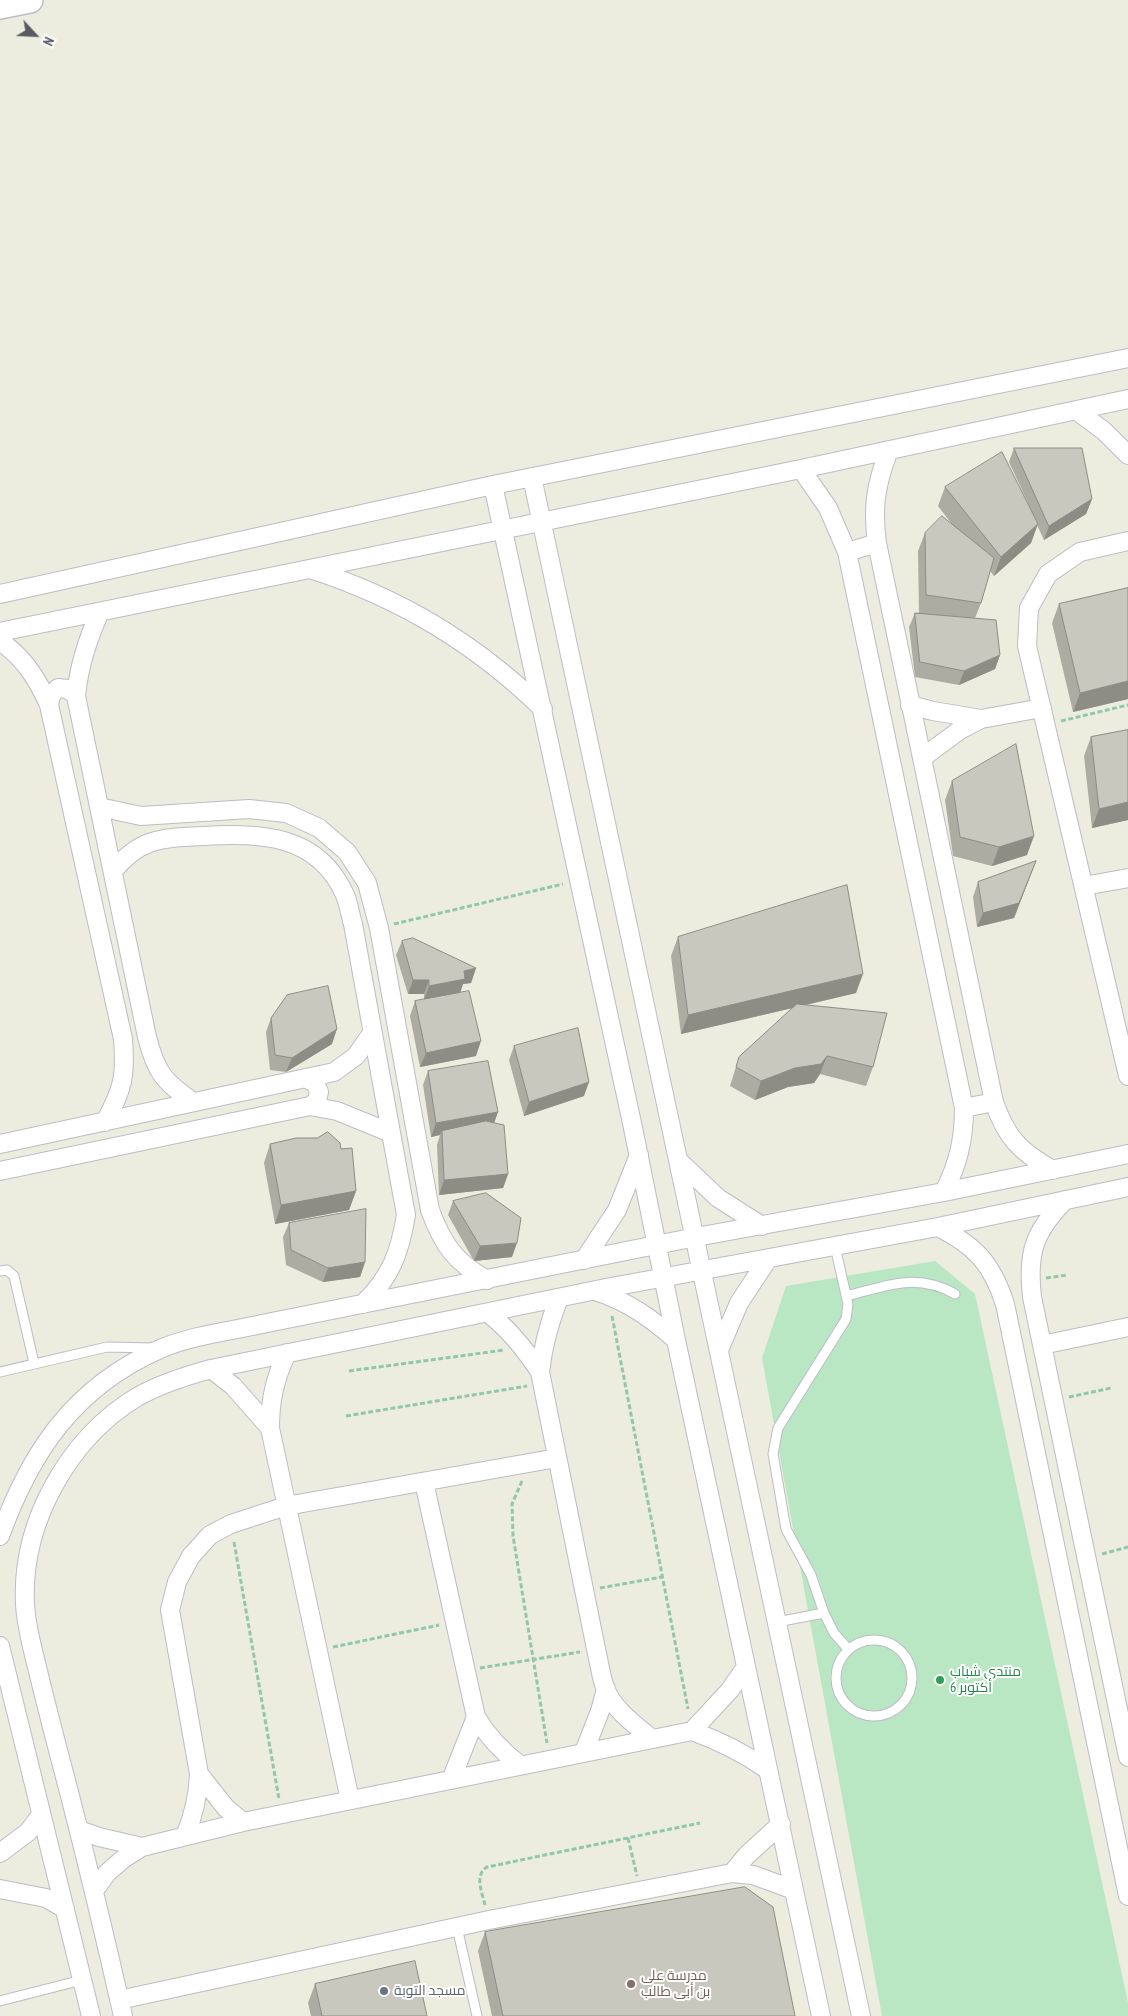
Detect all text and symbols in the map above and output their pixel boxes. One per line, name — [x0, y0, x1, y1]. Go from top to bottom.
north arrow — [10, 10, 60, 60]
text: N — [39, 34, 58, 49]
place label: منتدى شباب 6 أكتوبر — [950, 1664, 1021, 1696]
marker: منتدى شباب 6 أكتوبر — [934, 1674, 946, 1686]
place label: مدرسة على بن أبى طالب — [641, 1968, 710, 2000]
marker: مدرسة على بن أبى طالب — [625, 1978, 637, 1990]
place label: مسجد التوبة — [394, 1983, 466, 1999]
marker: مسجد التوبة — [378, 1985, 390, 1997]

